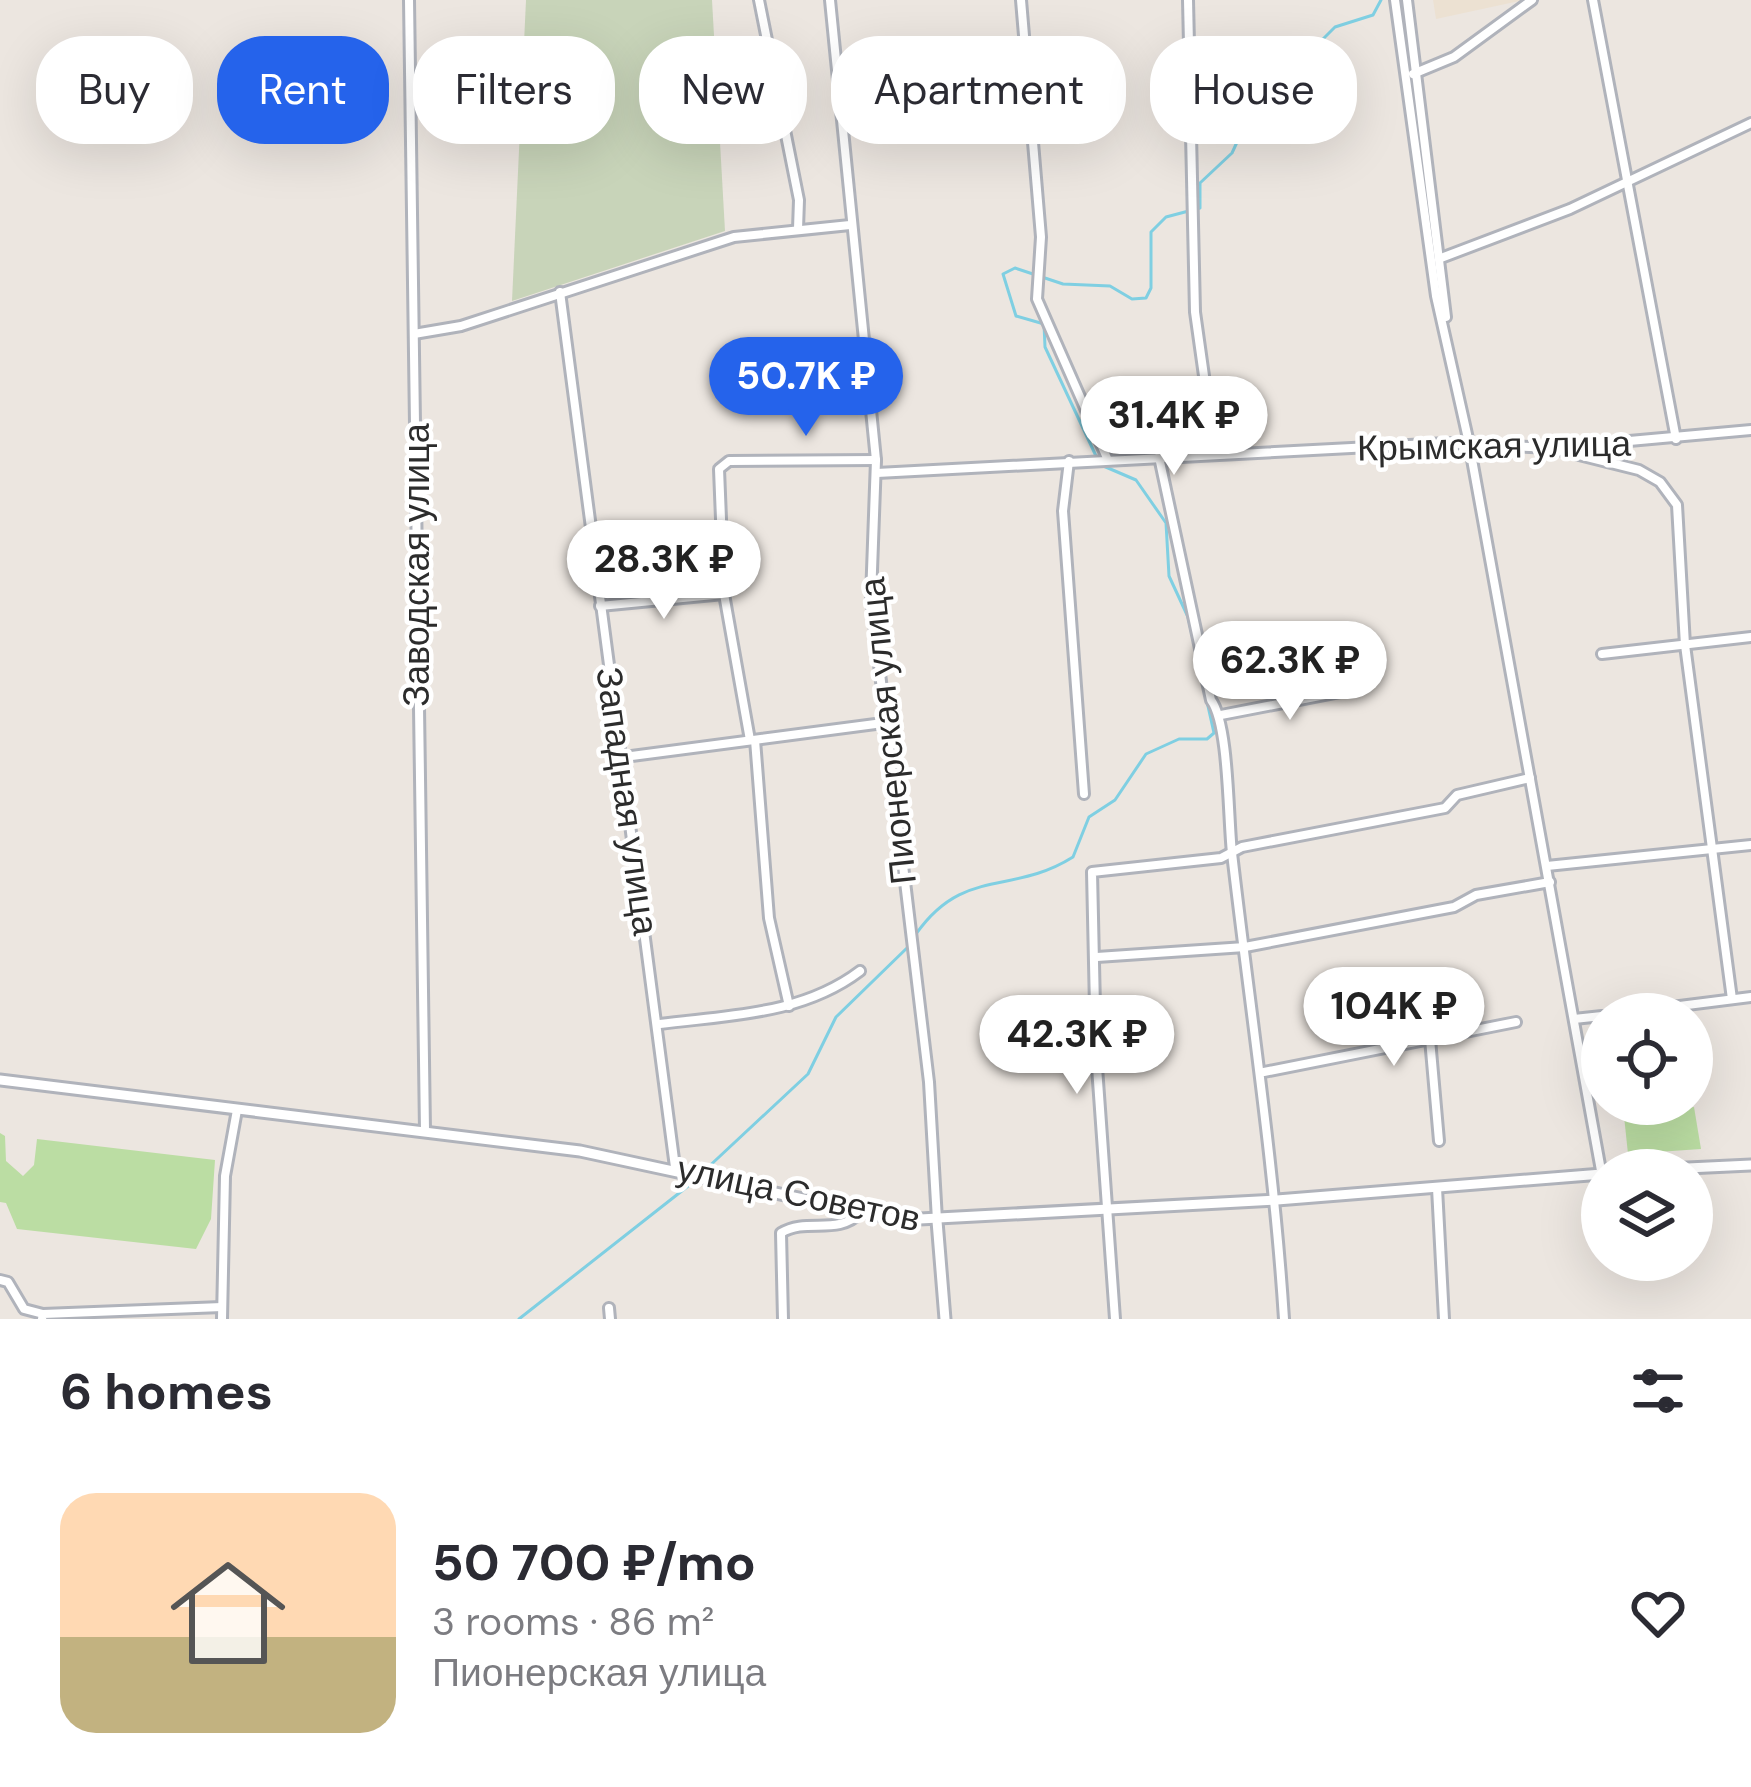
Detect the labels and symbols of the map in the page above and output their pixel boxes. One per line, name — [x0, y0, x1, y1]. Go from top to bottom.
pin: 50.7K ₽ — [695, 337, 917, 439]
pin: 31.4K ₽ — [1063, 376, 1285, 478]
street label: Крымская улица — [1357, 420, 1632, 471]
street label: Заводская улица — [393, 422, 440, 707]
pin: 28.3K ₽ — [553, 520, 775, 622]
street label: Пионерская улица — [848, 574, 927, 887]
pin: 62.3K ₽ — [1179, 621, 1401, 723]
street label: Западная улица — [585, 664, 670, 939]
pin: 104K ₽ — [1296, 967, 1492, 1069]
pin: 42.3K ₽ — [966, 995, 1188, 1097]
street label: улица Советов — [673, 1145, 925, 1242]

